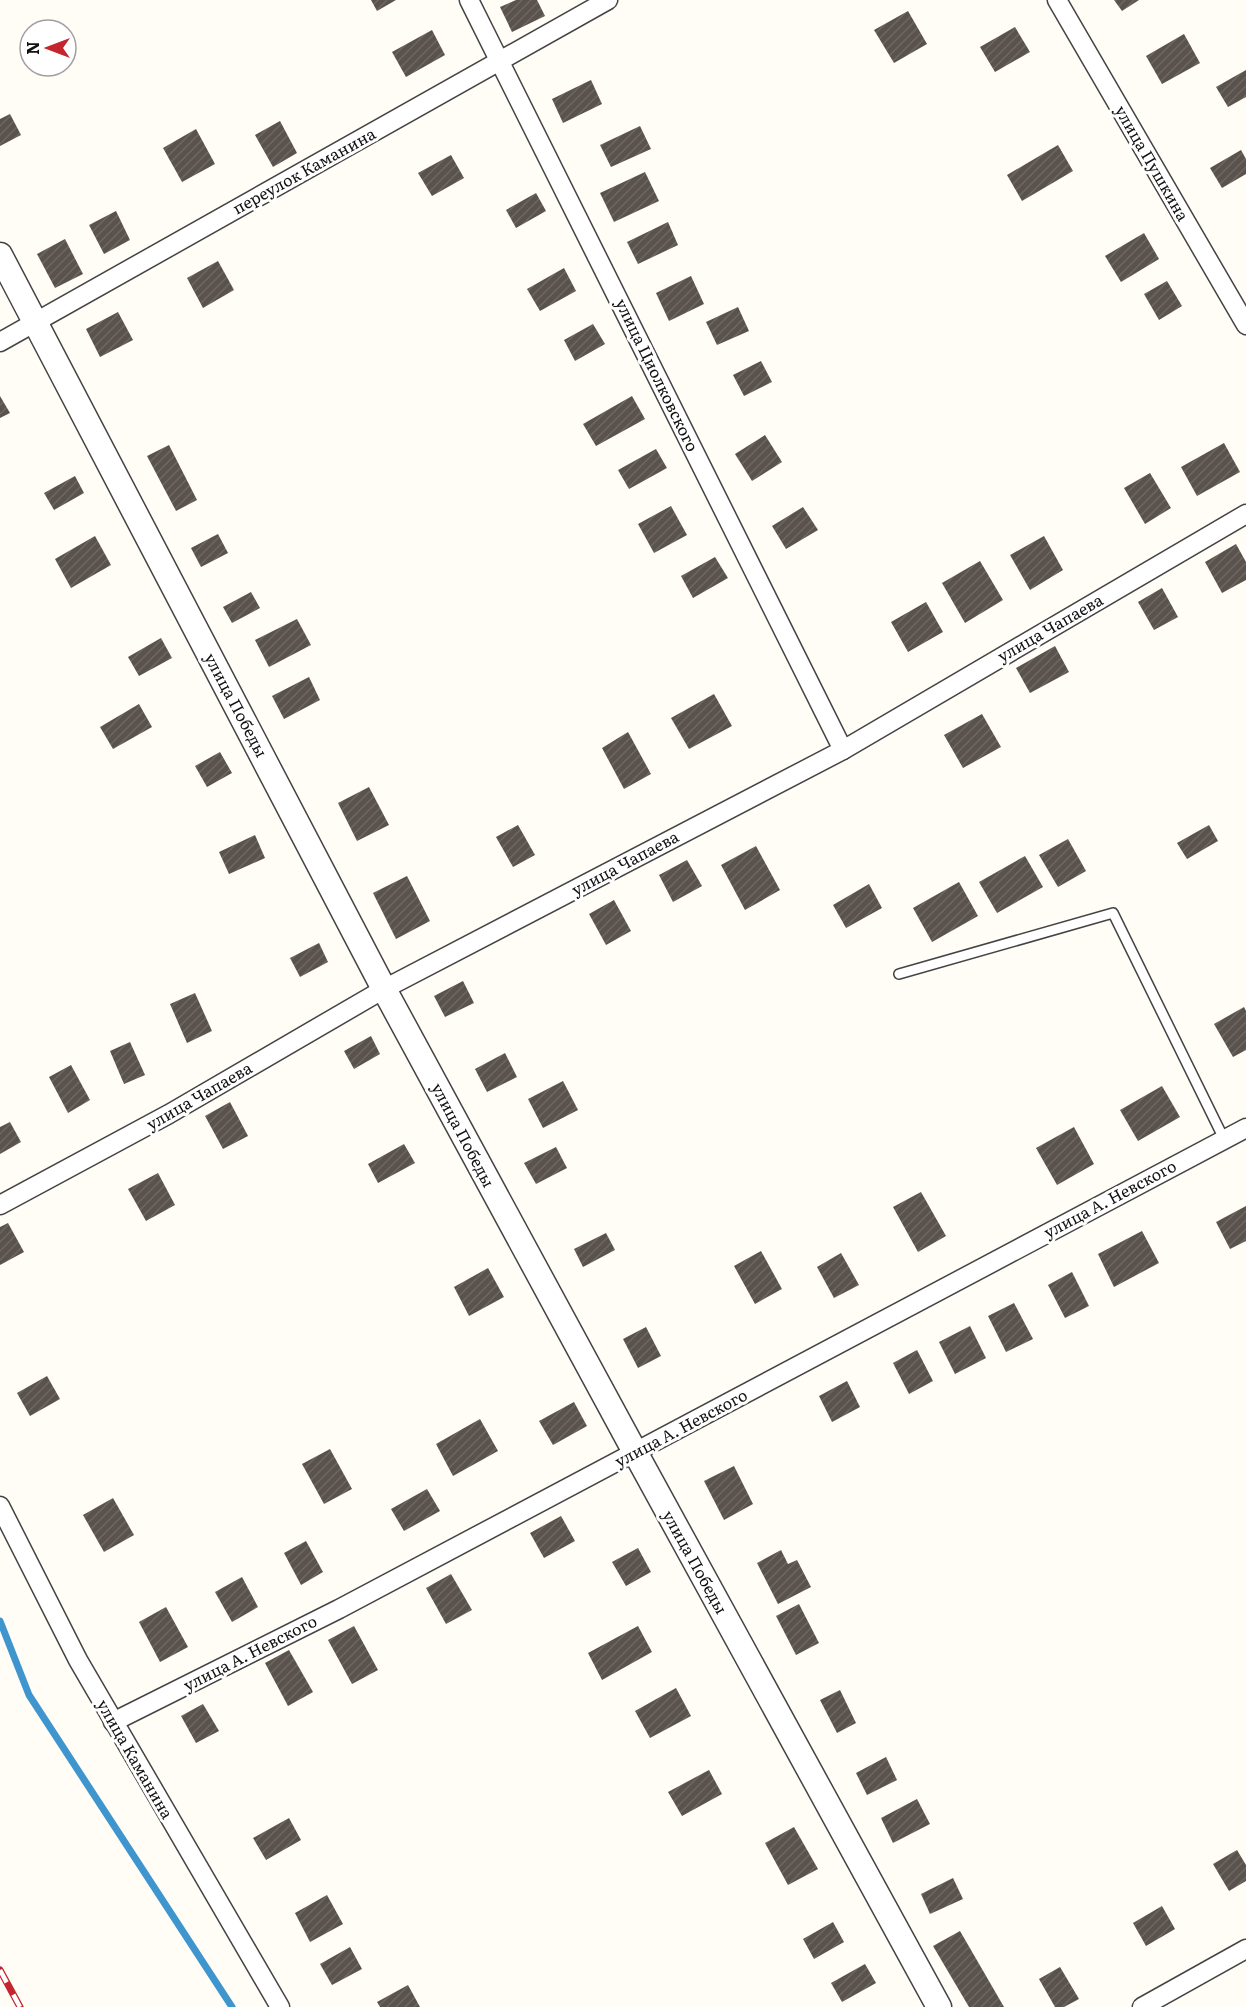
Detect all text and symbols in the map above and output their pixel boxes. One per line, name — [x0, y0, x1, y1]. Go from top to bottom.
north arrow — [18, 18, 78, 78]
text: N — [20, 41, 44, 55]
street label: улица Пушкина — [1110, 100, 1196, 225]
street label: переулок Каманина — [228, 121, 380, 219]
street label: улица Циолковского — [610, 294, 705, 455]
street label: улица Чапаева — [992, 587, 1107, 667]
street label: улица Победы — [199, 648, 275, 761]
street label: улица Чапаева — [567, 824, 683, 901]
street label: улица Чапаева — [141, 1055, 256, 1135]
street label: улица Победы — [426, 1078, 502, 1191]
street label: улица А. Невского — [1039, 1153, 1180, 1243]
street label: улица А. Невского — [610, 1382, 751, 1472]
street label: улица Победы — [657, 1505, 734, 1618]
street label: улица А. Невского — [179, 1608, 321, 1696]
street label: улица Каманина — [92, 1694, 180, 1823]

